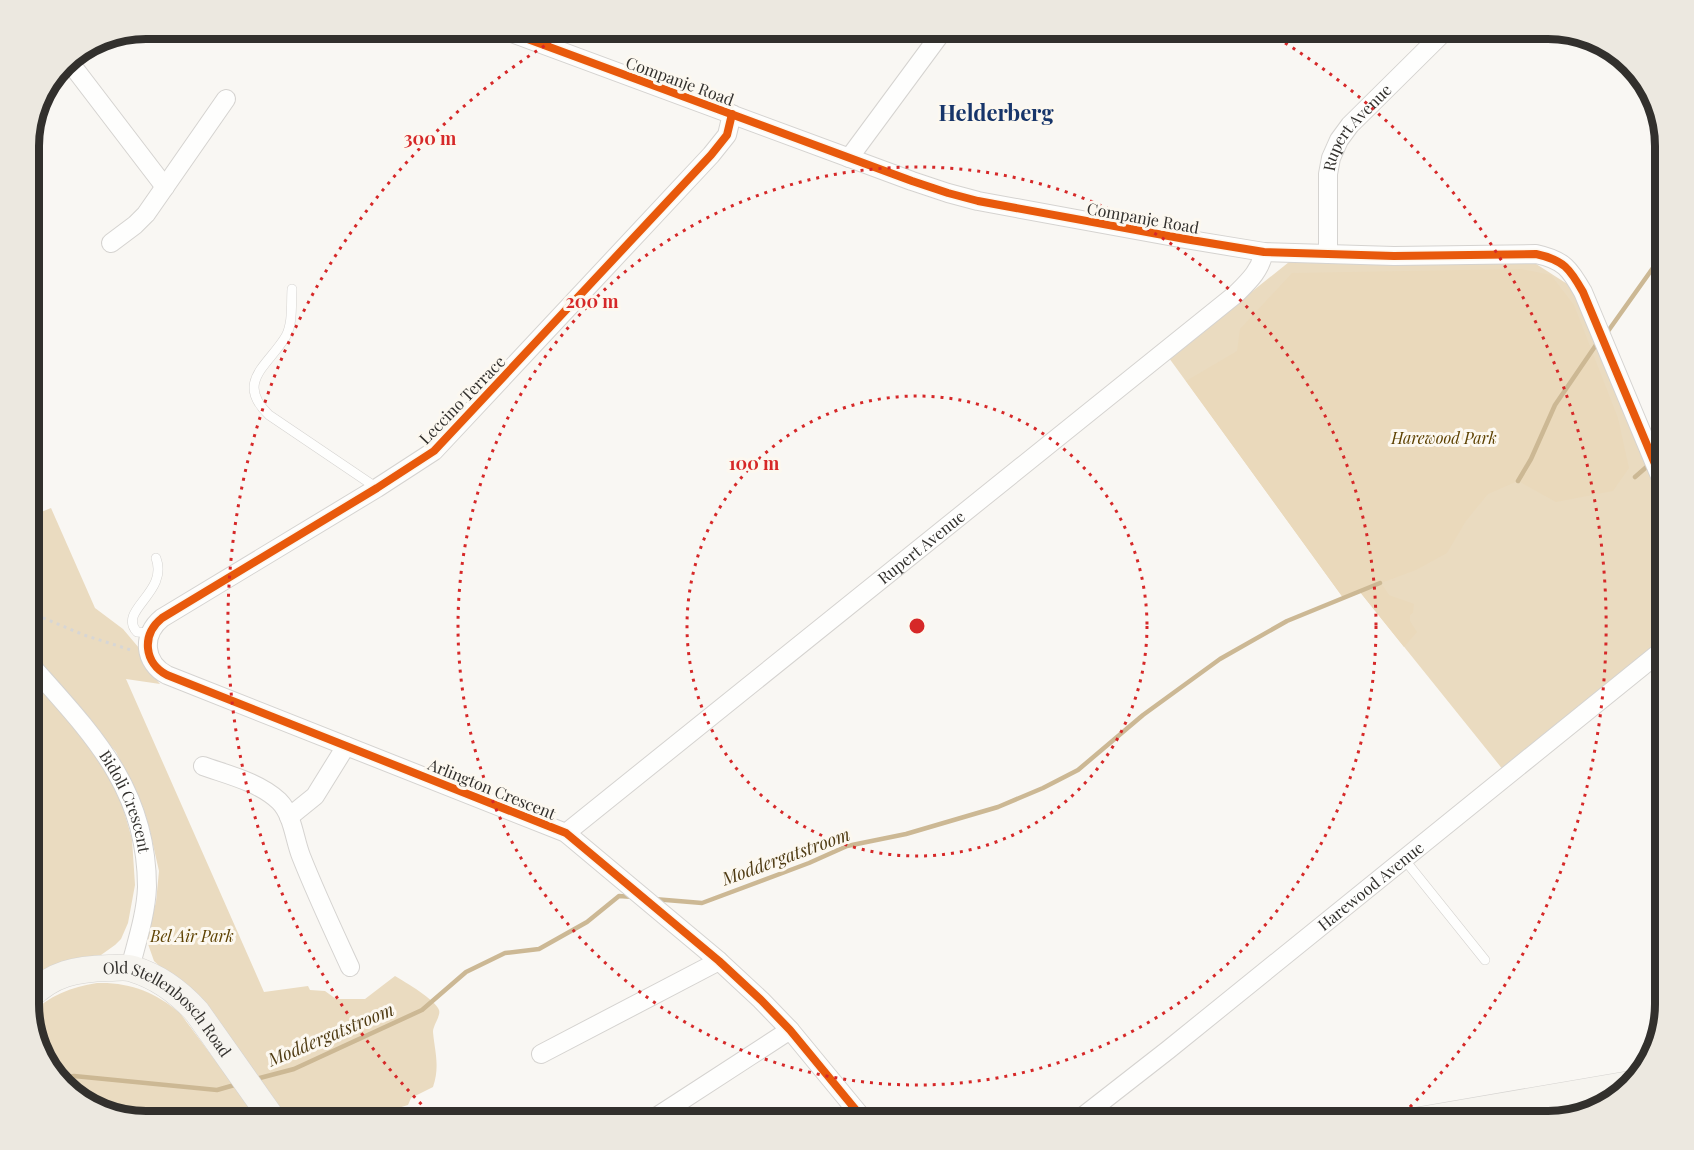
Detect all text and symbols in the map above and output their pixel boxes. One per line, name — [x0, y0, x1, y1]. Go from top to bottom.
street label: Companje Road — [623, 51, 737, 110]
street label: Rupert Avenue — [1318, 79, 1396, 173]
district label: Helderberg — [938, 97, 1054, 127]
text: 300 m — [404, 126, 457, 150]
street label: Companje Road — [1085, 197, 1201, 238]
text: 200 m — [565, 289, 619, 313]
street label: Leccino Terrace — [414, 351, 509, 448]
park label: Harewood Park — [1390, 427, 1497, 448]
text: 100 m — [729, 451, 780, 475]
street label: Rupert Avenue — [873, 505, 969, 588]
centre of rings — [907, 616, 927, 636]
street label: Bidoli Crescent — [95, 746, 156, 855]
street label: Arlington Crescent — [424, 753, 560, 824]
water label: Moddergatstroom — [717, 822, 853, 891]
street label: Harewood Avenue — [1313, 837, 1428, 935]
park label: Bel Air Park — [149, 925, 234, 946]
street label: Old Stellenbosch Road — [102, 956, 236, 1061]
water label: Moddergatstroom — [263, 997, 397, 1072]

